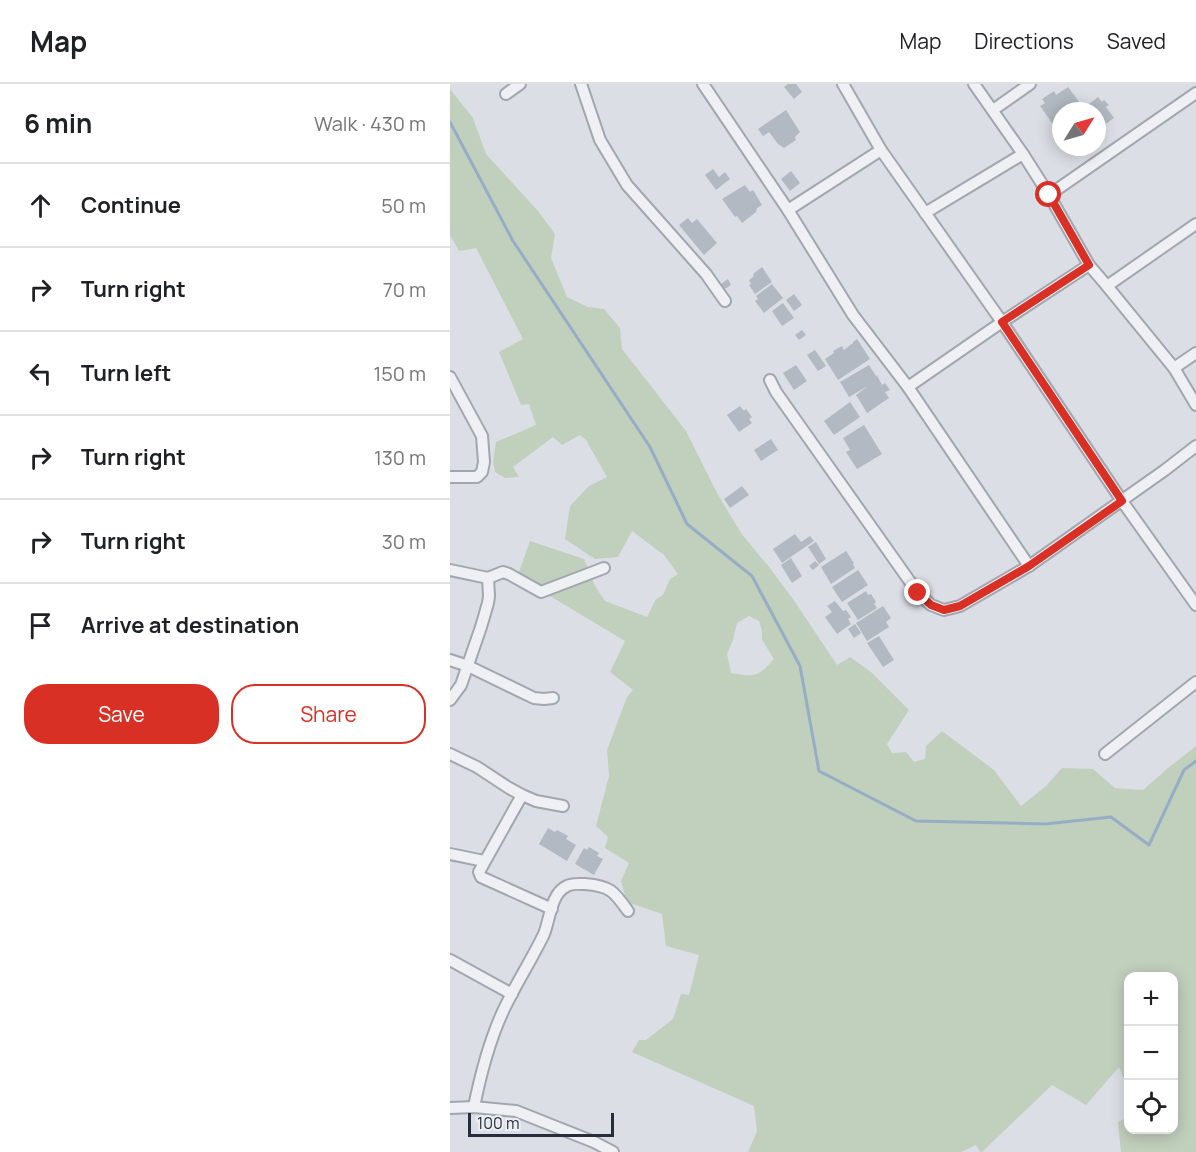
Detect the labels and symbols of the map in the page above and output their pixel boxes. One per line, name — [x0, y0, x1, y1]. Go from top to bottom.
north arrow — [1052, 102, 1106, 156]
route start — [1035, 181, 1061, 207]
route end — [904, 579, 930, 605]
scale bar — [468, 1110, 614, 1138]

